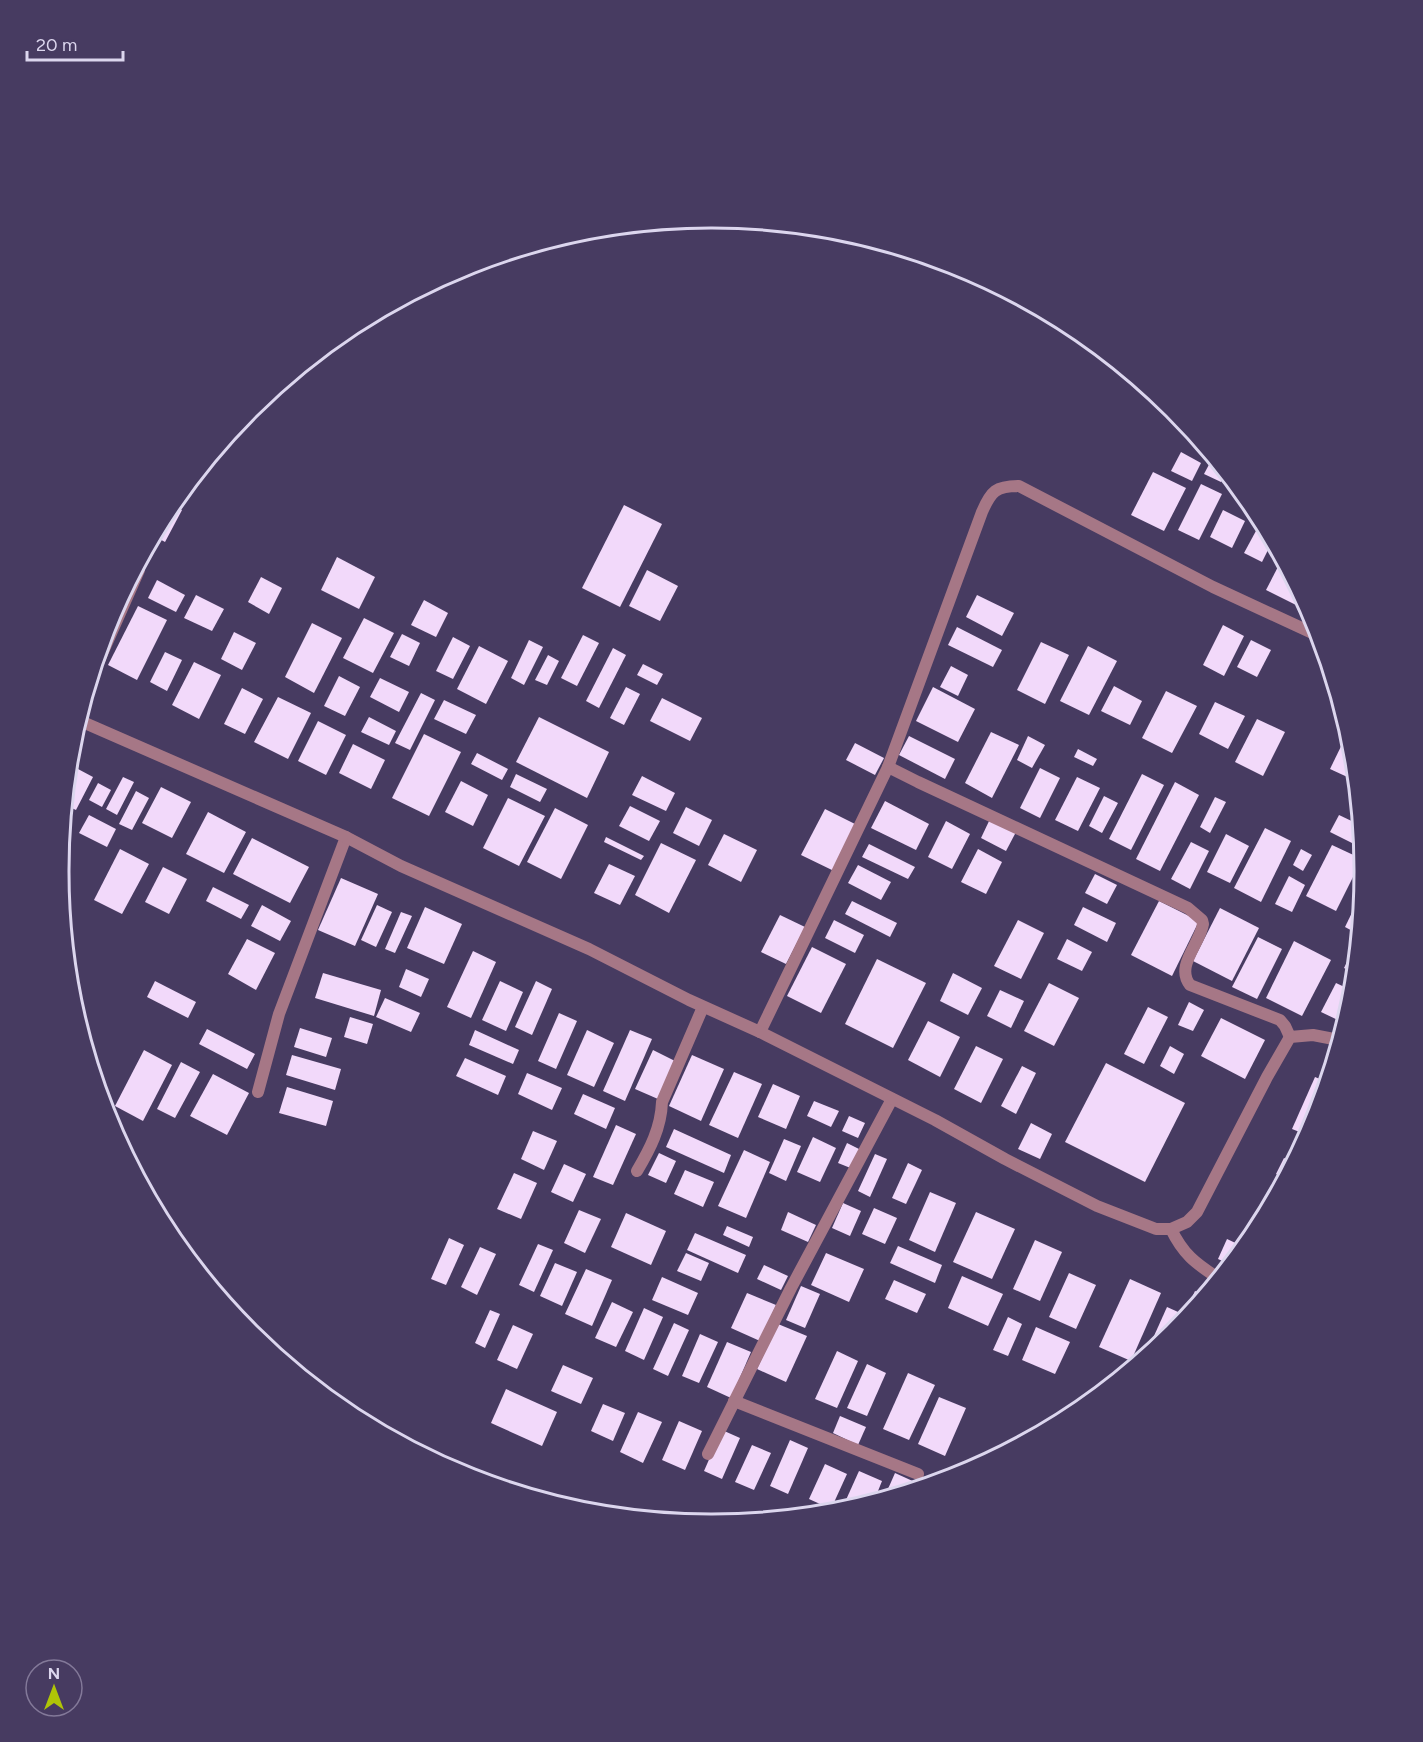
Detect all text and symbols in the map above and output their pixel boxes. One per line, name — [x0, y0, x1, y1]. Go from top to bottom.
scale bar — [27, 24, 123, 62]
text: 20 m — [36, 34, 77, 56]
north arrow — [24, 1658, 84, 1718]
text: N — [48, 1664, 60, 1683]

